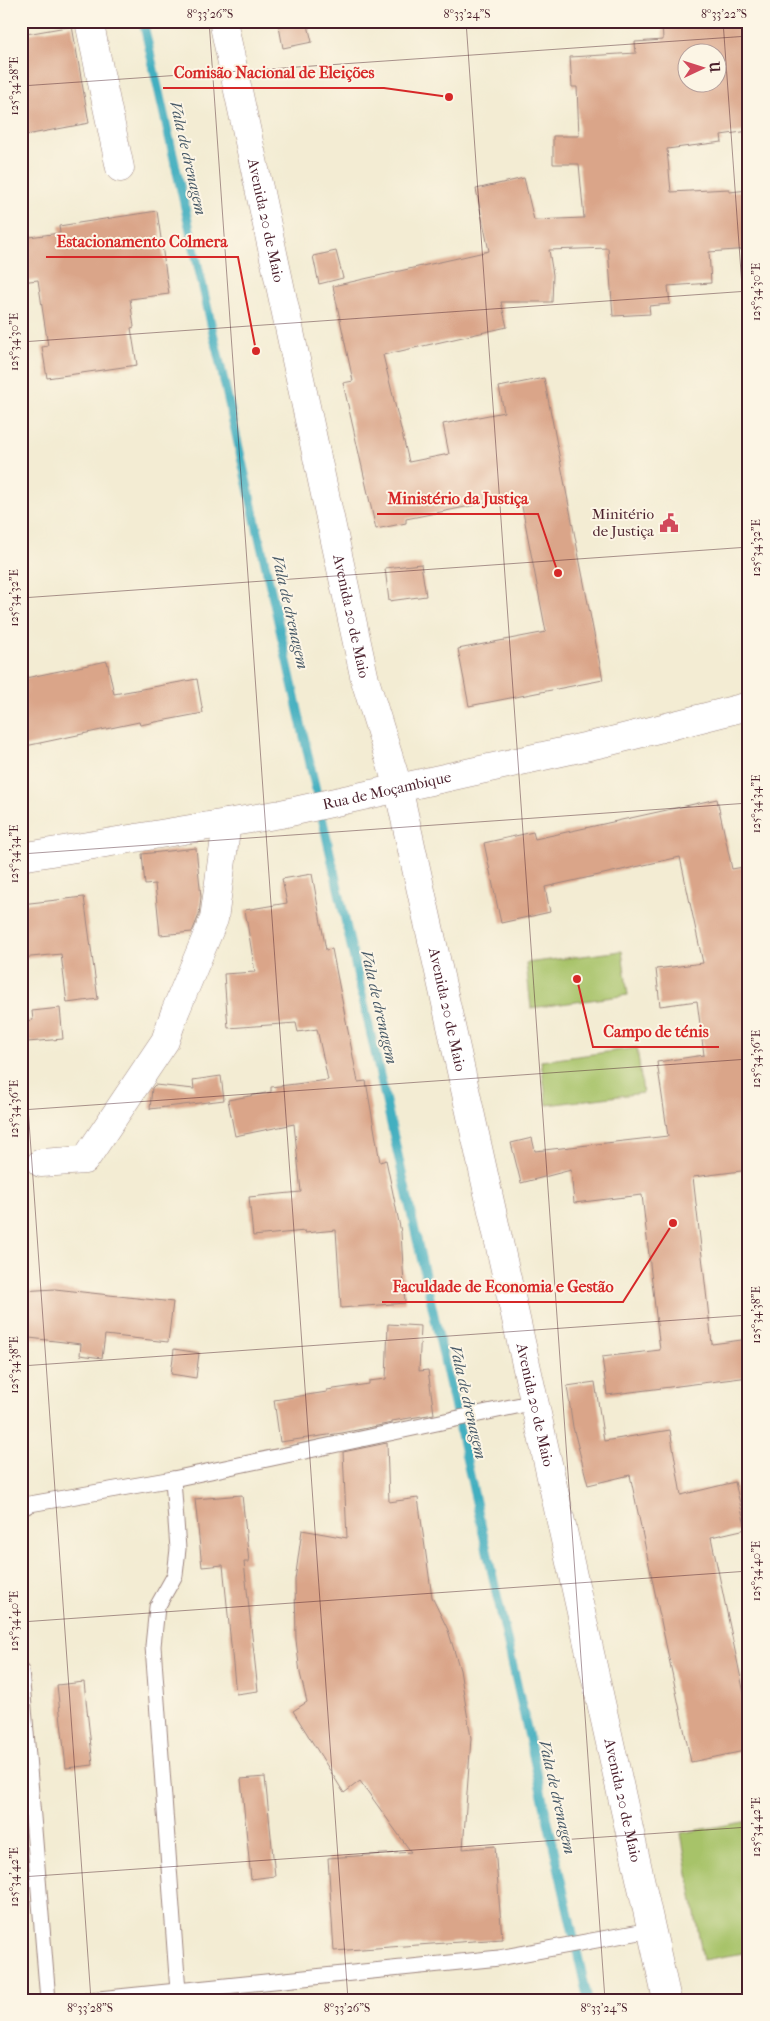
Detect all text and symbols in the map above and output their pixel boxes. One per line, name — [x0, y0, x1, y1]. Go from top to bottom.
text: 8°33'26"S — [187, 7, 233, 21]
text: 8°33'24"S — [444, 7, 490, 21]
text: 8°33'22"S — [701, 7, 747, 21]
north arrow — [678, 42, 728, 92]
text: 125°34'28"E — [7, 57, 21, 115]
callout: Comisão Nacional de Eleições — [163, 57, 384, 88]
text: U — [706, 60, 723, 73]
text: Comisão Nacional de Eleições — [174, 63, 374, 83]
water label: Vala de drenagem — [166, 99, 211, 217]
street label: Avenida 20 de Maio — [244, 156, 288, 284]
callout: Estacionamento Colmera — [46, 226, 238, 257]
text: Estacionamento Colmera — [56, 232, 228, 251]
text: 125°34'30"E — [749, 263, 763, 321]
text: 125°34'30"E — [7, 313, 21, 371]
callout: Ministério da Justiça — [377, 483, 538, 514]
text: Ministério da Justiça — [387, 489, 529, 509]
place label: Minitério de Justiça — [592, 505, 655, 540]
public building icon: Minitério de Justiça — [658, 512, 680, 534]
text: 125°34'32"E — [749, 519, 763, 577]
street label: Avenida 20 de Maio — [329, 552, 373, 680]
water label: Vala de drenagem — [268, 553, 313, 671]
text: 125°34'32"E — [7, 569, 21, 627]
street label: Rua de Moçambique — [321, 768, 453, 814]
text: 125°34'34"E — [749, 775, 763, 833]
text: 125°34'34"E — [7, 825, 21, 883]
street label: Avenida 20 de Maio — [425, 945, 470, 1073]
water label: Vala de drenagem — [357, 948, 402, 1066]
callout: Campo de ténis — [593, 1016, 719, 1047]
text: Campo de ténis — [603, 1022, 709, 1042]
text: 125°34'36"E — [749, 1030, 763, 1088]
text: 125°34'36"E — [7, 1080, 21, 1138]
callout: Faculdade de Economia e Gestão — [382, 1271, 623, 1302]
text: Faculdade de Economia e Gestão — [391, 1277, 614, 1296]
text: 125°34'38"E — [749, 1286, 763, 1344]
text: 125°34'38"E — [7, 1336, 21, 1394]
street label: Avenida 20 de Maio — [512, 1340, 558, 1469]
water label: Vala de drenagem — [446, 1343, 491, 1461]
text: 125°34'40"E — [749, 1541, 763, 1601]
text: 125°34'40"E — [7, 1591, 21, 1651]
street label: Avenida 20 de Maio — [600, 1736, 645, 1864]
water label: Vala de drenagem — [535, 1738, 580, 1856]
text: 125°34'42"E — [749, 1797, 763, 1857]
text: 125°34'42"E — [7, 1847, 21, 1907]
text: 8°33'28"S — [67, 2001, 113, 2015]
text: 8°33'26"S — [324, 2001, 370, 2015]
text: 8°33'24"S — [581, 2001, 627, 2015]

